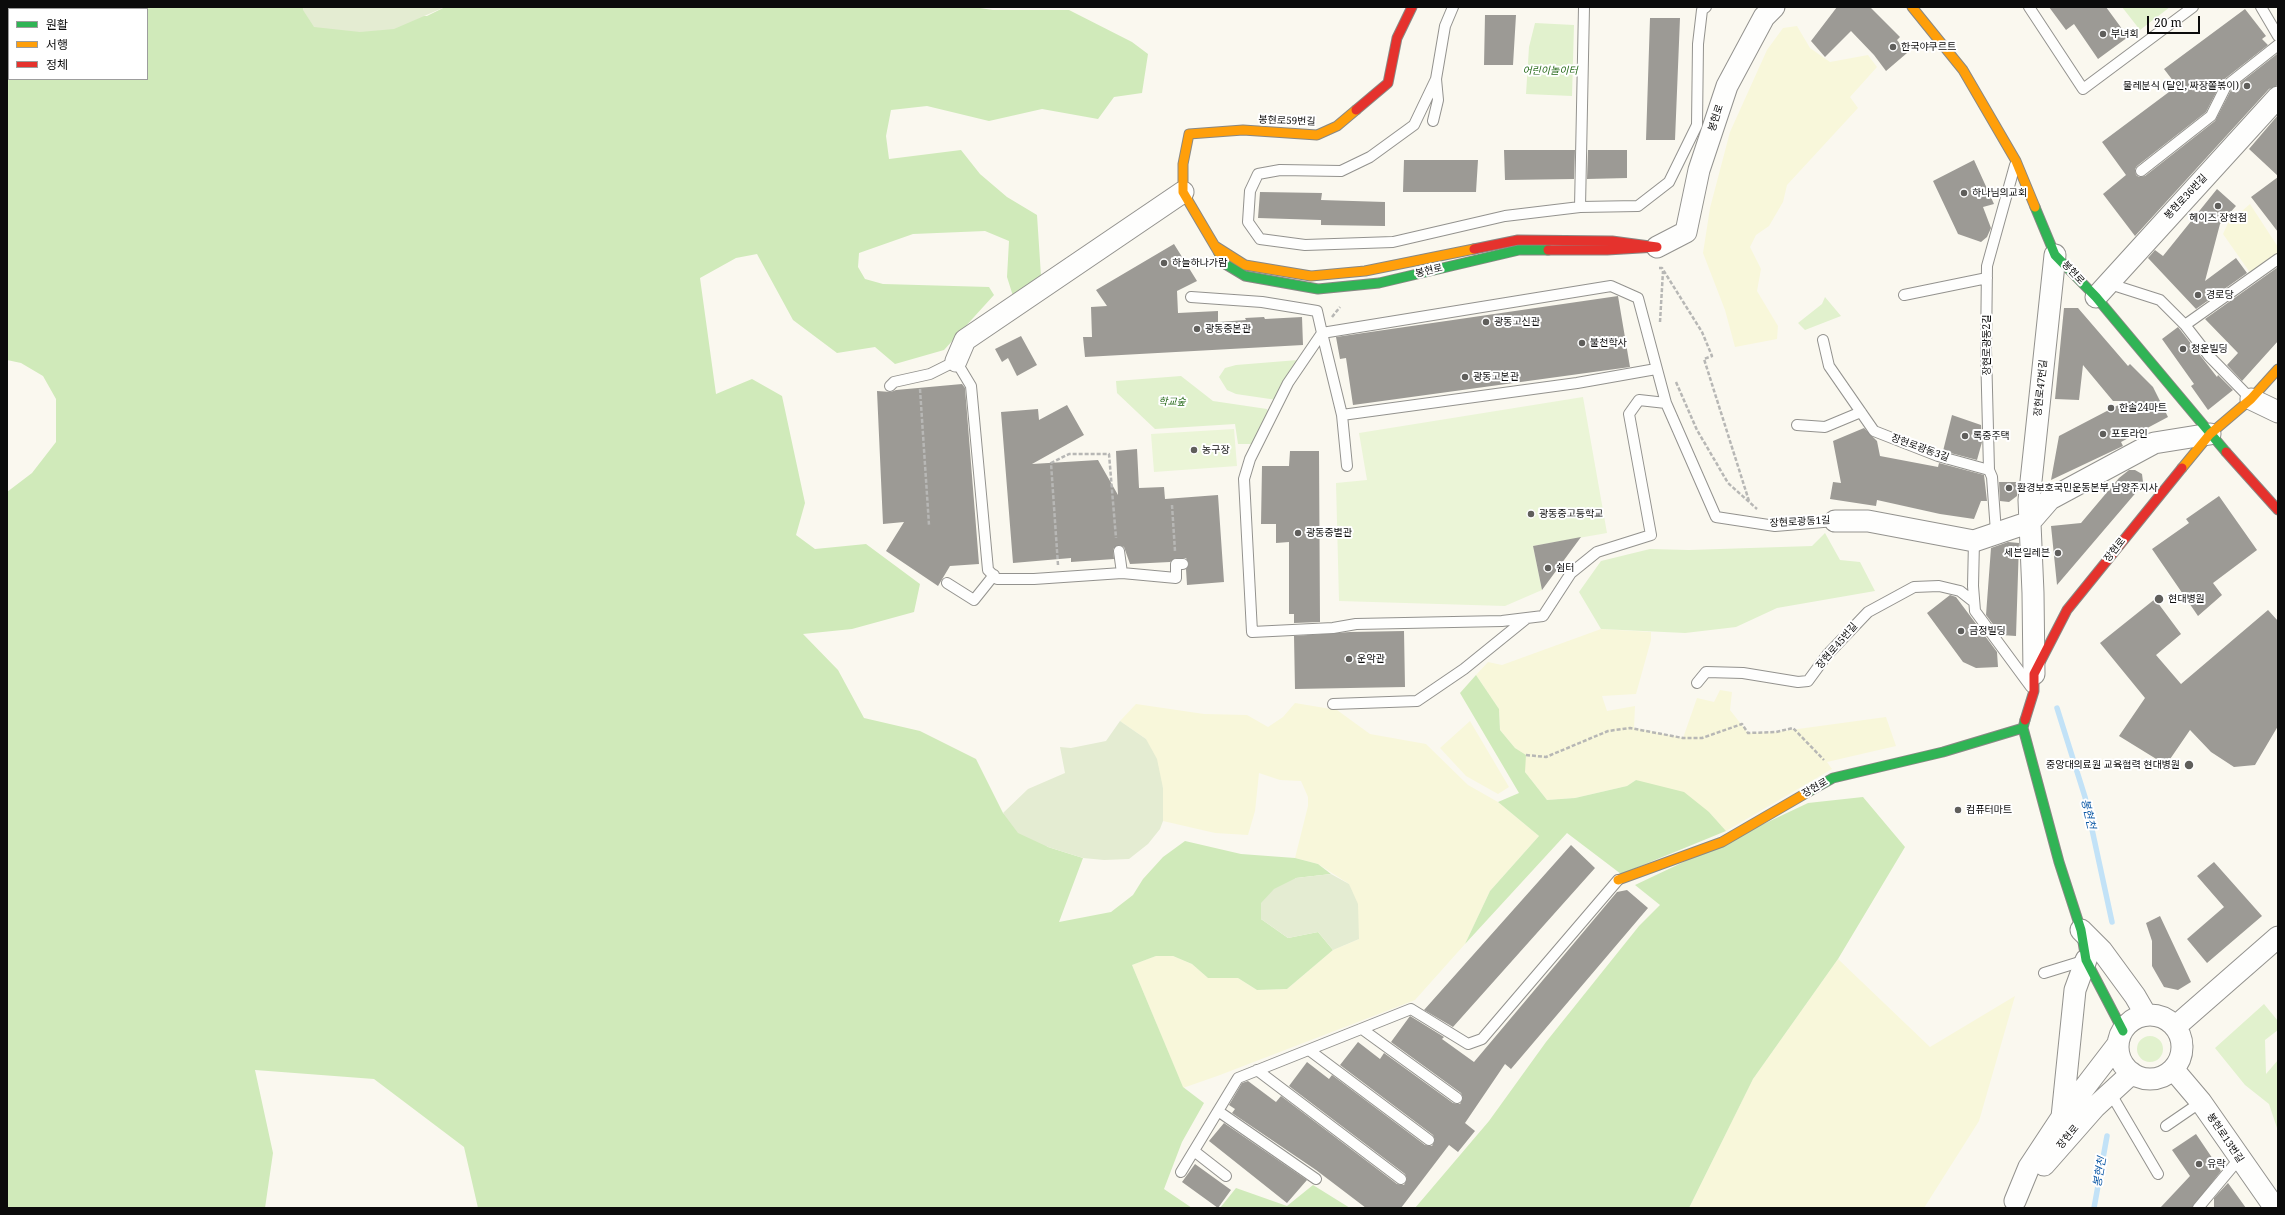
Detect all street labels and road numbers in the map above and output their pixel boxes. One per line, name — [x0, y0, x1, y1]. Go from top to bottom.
street label: 봉현로 — [1706, 103, 1726, 133]
street label: 봉현로59번길 — [1258, 114, 1316, 128]
street label: 봉현로36번길 — [2162, 172, 2210, 222]
street label: 봉현로 — [2059, 259, 2087, 287]
street label: 봉현로 — [1414, 262, 1444, 280]
street label: 장현로광동2길 — [1981, 315, 1993, 375]
street label: 장현로47번길 — [2032, 359, 2050, 417]
street label: 장현로광동3길 — [1889, 432, 1951, 464]
street label: 장현로광동1길 — [1769, 514, 1831, 530]
street label: 장현로 — [2102, 535, 2128, 565]
street label: 장현로45번길 — [1814, 620, 1860, 672]
street label: 장현로 — [1800, 776, 1830, 800]
street label: 봉현로13번길 — [2204, 1111, 2246, 1165]
street label: 장현로 — [2055, 1123, 2081, 1151]

